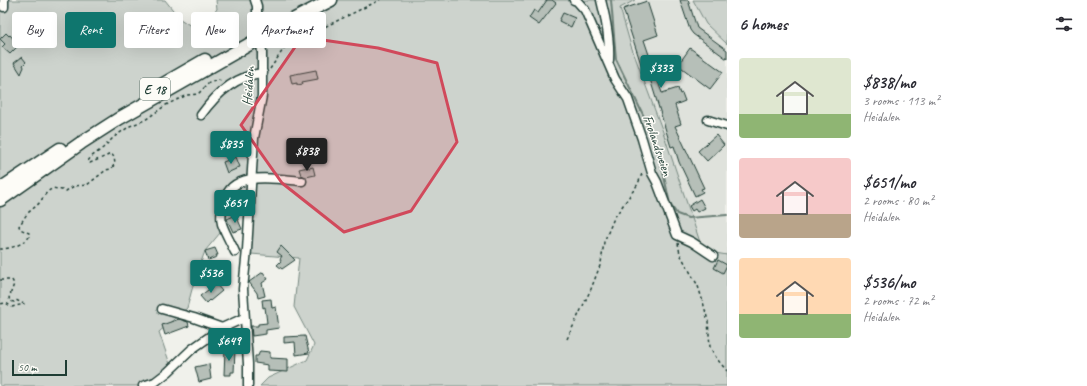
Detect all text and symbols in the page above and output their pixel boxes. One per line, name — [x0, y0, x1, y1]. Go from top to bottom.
chip: Buy — [12, 12, 57, 48]
chip: Rent — [65, 12, 116, 48]
chip: Filters — [124, 12, 183, 48]
chip: New — [191, 12, 239, 48]
chip: Apartment — [247, 12, 326, 48]
icon: filters — [1053, 13, 1075, 35]
text: 6 homes — [739, 14, 787, 35]
pin: $333 — [637, 55, 685, 89]
text: $333 — [649, 60, 673, 76]
street label: Heidalen — [239, 65, 258, 106]
text: $838/mo — [863, 72, 915, 93]
icon: home — [771, 74, 819, 122]
road number: E 18 — [140, 78, 170, 100]
text: 3 rooms · 113 m² — [863, 93, 939, 109]
text: Heidalen — [863, 109, 900, 125]
street label: Frolandsveien — [639, 112, 676, 179]
pin: $835 — [207, 131, 255, 165]
text: $835 — [219, 136, 243, 152]
pin: $838 — [283, 138, 331, 172]
text: $838 — [295, 143, 319, 159]
text: $651/mo — [863, 172, 915, 193]
icon: home — [771, 174, 819, 222]
pin: $651 — [211, 190, 259, 224]
text: 2 rooms · 80 m² — [863, 193, 933, 209]
text: $651 — [223, 195, 247, 211]
text: Heidalen — [863, 209, 900, 225]
pin: $536 — [187, 260, 235, 294]
text: $536 — [199, 265, 223, 281]
text: $536/mo — [863, 272, 915, 293]
icon: home — [771, 274, 819, 322]
text: 2 rooms · 72 m² — [863, 293, 933, 309]
text: Heidalen — [863, 309, 900, 325]
pin: $649 — [205, 328, 253, 362]
text: $649 — [217, 333, 241, 349]
scale bar — [12, 358, 67, 377]
text: 50 m — [18, 360, 37, 374]

